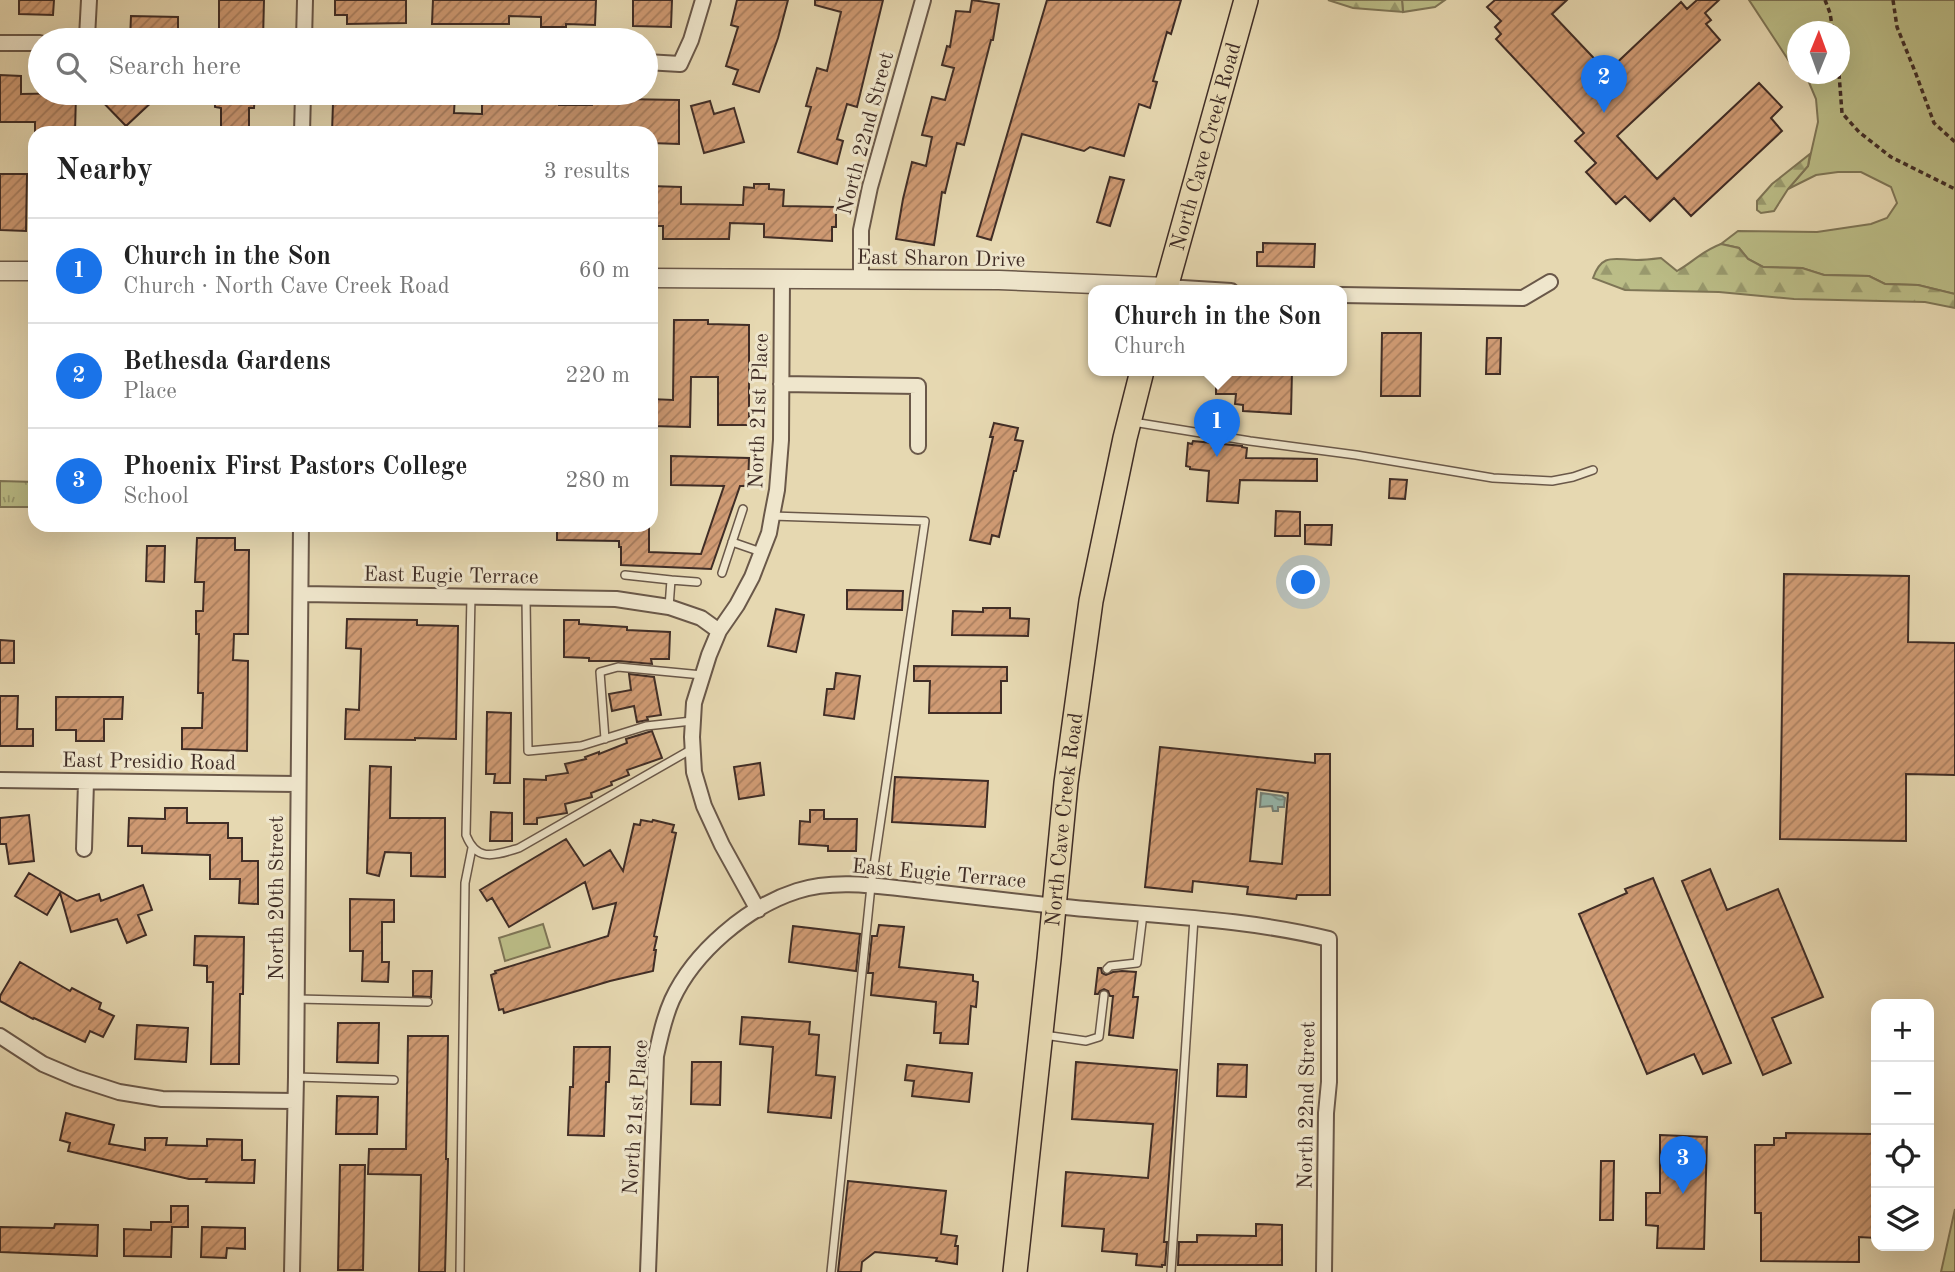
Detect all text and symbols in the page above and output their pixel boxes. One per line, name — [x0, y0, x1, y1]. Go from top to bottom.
north arrow — [1787, 21, 1850, 84]
search box — [28, 28, 658, 105]
street label: North Cave Creek Road — [1168, 40, 1246, 253]
icon: search — [52, 48, 90, 86]
street label: North 22nd Street — [835, 50, 898, 217]
text: Search here — [108, 54, 241, 80]
pin: 2 — [1581, 55, 1627, 113]
text: Nearby — [56, 156, 153, 186]
text: 3 results — [544, 160, 630, 183]
text: Church in the Son — [123, 244, 331, 270]
street label: East Sharon Drive — [856, 248, 1026, 271]
text: 1 — [72, 259, 86, 282]
text: 60 m — [579, 259, 630, 282]
text: Church · North Cave Creek Road — [123, 275, 450, 298]
popup — [1088, 285, 1347, 376]
text: Church in the Son — [1113, 304, 1322, 330]
street label: North 21st Place — [746, 333, 773, 489]
text: Church — [1113, 335, 1186, 358]
text: Bethesda Gardens — [123, 349, 331, 375]
text: 2 — [72, 364, 86, 387]
text: 220 m — [565, 364, 630, 387]
text: Place — [123, 380, 177, 403]
pin: 1 — [1194, 399, 1240, 457]
text: Phoenix First Pastors College — [123, 454, 468, 480]
text: 3 — [72, 469, 86, 492]
text: 280 m — [565, 469, 630, 492]
text: School — [123, 485, 189, 508]
street label: East Eugie Terrace — [363, 564, 539, 589]
your location — [1286, 565, 1320, 599]
street label: North Cave Creek Road — [1043, 712, 1088, 928]
street label: East Presidio Road — [62, 750, 236, 775]
street label: North 20th Street — [267, 816, 288, 980]
street label: East Eugie Terrace — [851, 856, 1027, 893]
map controls — [1871, 999, 1934, 1251]
button: + — [1871, 999, 1934, 1062]
street label: North 22nd Street — [1296, 1021, 1319, 1189]
street label: North 21st Place — [621, 1039, 652, 1195]
button: − — [1871, 1062, 1934, 1125]
button: locate — [1871, 1125, 1934, 1188]
pin: 3 — [1660, 1136, 1706, 1194]
button: layers — [1871, 1188, 1934, 1251]

